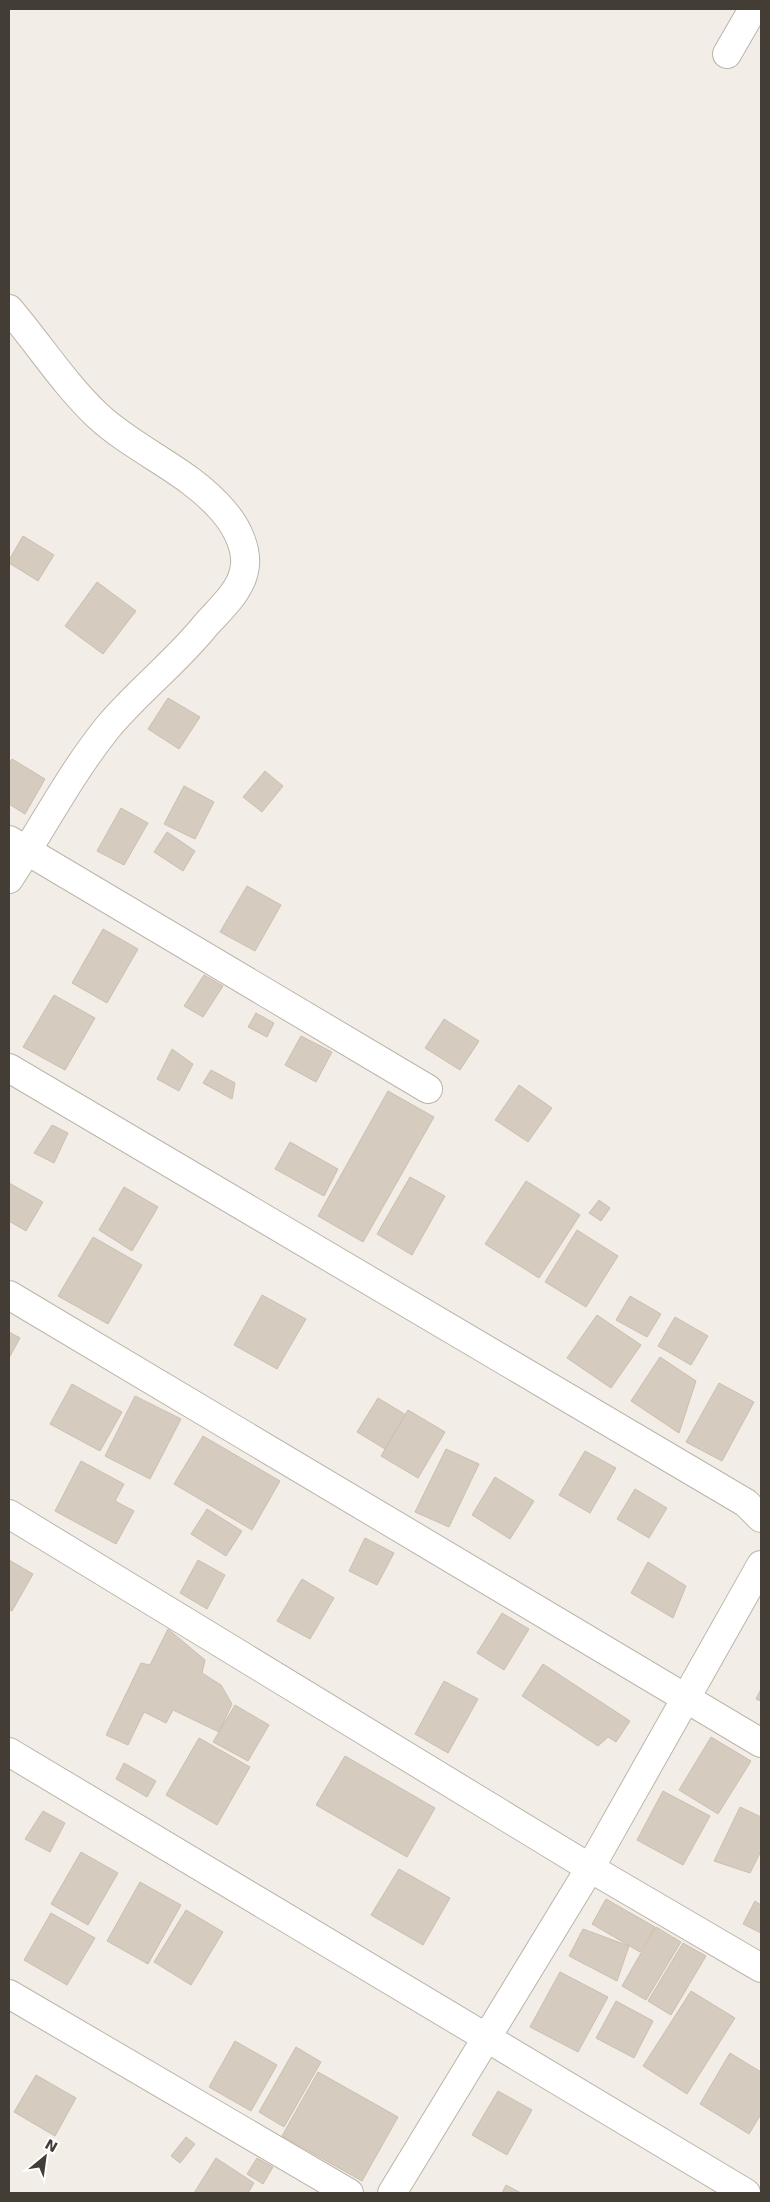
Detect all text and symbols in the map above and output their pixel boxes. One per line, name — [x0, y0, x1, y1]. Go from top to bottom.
north arrow — [20, 2132, 70, 2182]
text: N — [42, 2136, 60, 2155]

